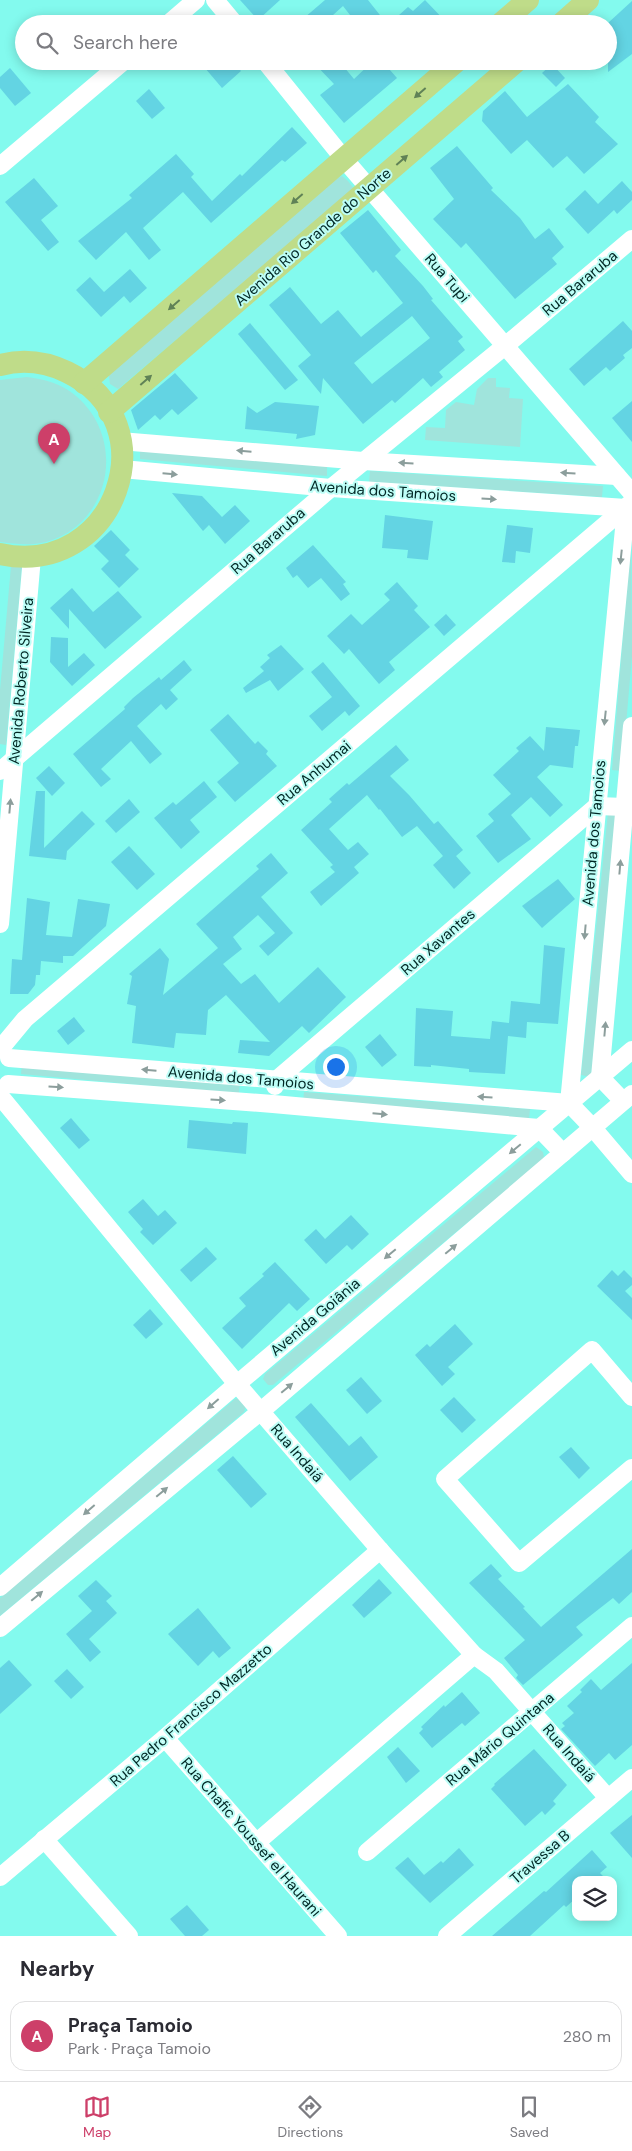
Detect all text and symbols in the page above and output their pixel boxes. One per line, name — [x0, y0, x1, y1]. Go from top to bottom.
search box — [15, 15, 617, 70]
icon: search — [33, 29, 61, 57]
text: Search here — [73, 30, 178, 55]
one-way arrow — [414, 87, 426, 99]
one-way arrow — [396, 155, 409, 166]
street label: Avenida Rio Grande do Norte — [230, 163, 396, 311]
one-way arrow — [291, 193, 303, 205]
street label: Rua Bararuba — [538, 246, 622, 320]
street label: Rua Tupi — [420, 249, 474, 307]
one-way arrow — [167, 300, 180, 311]
one-way arrow — [140, 374, 152, 386]
pin: A — [38, 423, 70, 464]
one-way arrow — [236, 447, 252, 455]
one-way arrow — [398, 459, 414, 467]
one-way arrow — [560, 468, 576, 476]
one-way arrow — [162, 470, 178, 478]
street label: Avenida dos Tamoios — [309, 476, 457, 506]
one-way arrow — [481, 495, 497, 503]
street label: Rua Bararuba — [227, 503, 309, 579]
one-way arrow — [617, 549, 625, 565]
street label: Avenida Roberto Silveira — [4, 597, 38, 765]
one-way arrow — [601, 711, 609, 727]
street label: Rua Anhumai — [273, 736, 355, 810]
street label: Avenida dos Tamoios — [578, 759, 610, 907]
one-way arrow — [7, 797, 15, 813]
one-way arrow — [616, 858, 624, 874]
street label: Rua Xavantes — [397, 904, 479, 980]
one-way arrow — [581, 925, 589, 941]
one-way arrow — [601, 1020, 609, 1036]
your location — [323, 1054, 349, 1080]
street label: Avenida dos Tamoios — [167, 1062, 315, 1094]
one-way arrow — [141, 1066, 157, 1074]
one-way arrow — [49, 1084, 65, 1092]
one-way arrow — [477, 1092, 493, 1100]
one-way arrow — [211, 1096, 227, 1104]
one-way arrow — [373, 1110, 389, 1118]
one-way arrow — [508, 1144, 521, 1155]
one-way arrow — [444, 1243, 456, 1255]
one-way arrow — [385, 1248, 397, 1260]
street label: Avenida Goiânia — [266, 1274, 364, 1360]
one-way arrow — [280, 1383, 293, 1394]
one-way arrow — [207, 1398, 219, 1410]
street label: Rua Indaiá — [266, 1420, 328, 1486]
one-way arrow — [156, 1487, 169, 1498]
one-way arrow — [84, 1504, 96, 1516]
one-way arrow — [31, 1591, 44, 1602]
street label: Rua Pedro Francisco Mazzetto — [106, 1639, 276, 1791]
street label: Rua Mário Quintana — [442, 1688, 558, 1790]
street label: Rua Indaiá — [538, 1720, 600, 1786]
street label: Rua Chafic Youssef el Haurani — [176, 1753, 326, 1921]
street label: Travessa B — [506, 1825, 574, 1889]
map controls — [572, 1876, 617, 1921]
button: layers — [572, 1876, 617, 1921]
text: Nearby — [20, 1955, 94, 1983]
text: Praça Tamoio — [68, 2013, 193, 2038]
text: A — [31, 2026, 43, 2047]
text: 280 m — [563, 2026, 611, 2047]
text: Park · Praça Tamoio — [68, 2038, 211, 2059]
tab: Map — [83, 2093, 111, 2141]
tab: Directions — [278, 2093, 343, 2141]
tab: Saved — [510, 2093, 549, 2141]

